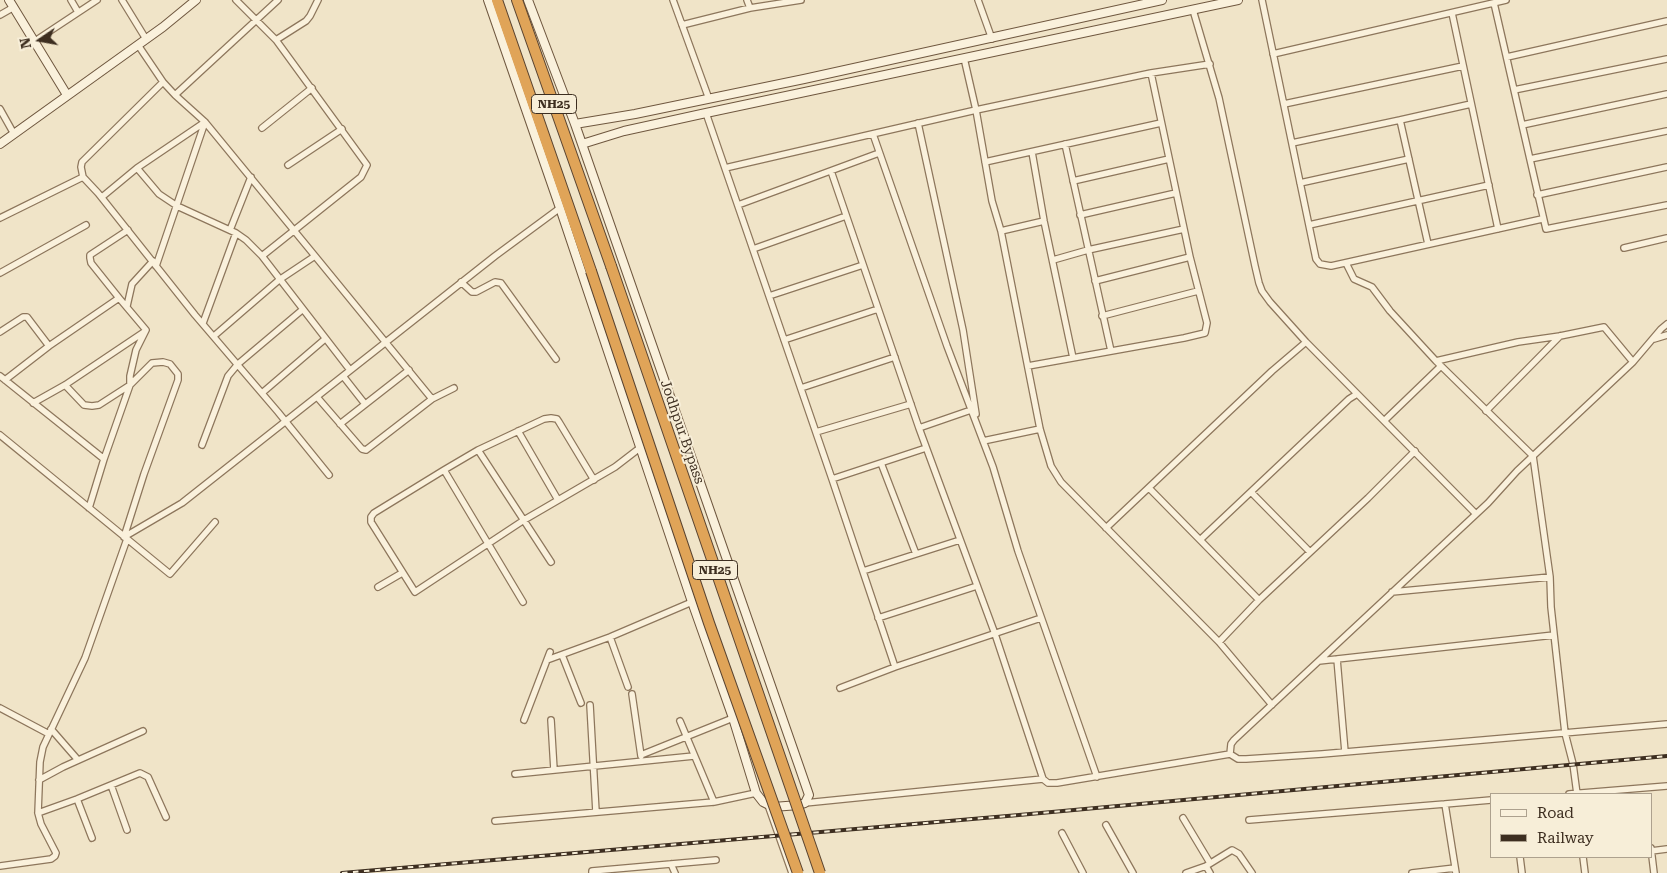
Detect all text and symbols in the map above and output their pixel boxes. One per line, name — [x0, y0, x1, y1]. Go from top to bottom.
north arrow — [15, 15, 65, 65]
text: N — [16, 36, 34, 50]
road number: NH25 — [532, 95, 576, 114]
street label: Jodhpur Bypass — [656, 378, 708, 486]
road number: NH25 — [692, 560, 738, 580]
legend — [1490, 793, 1652, 858]
text: Road — [1537, 804, 1574, 822]
text: Railway — [1537, 829, 1594, 847]

